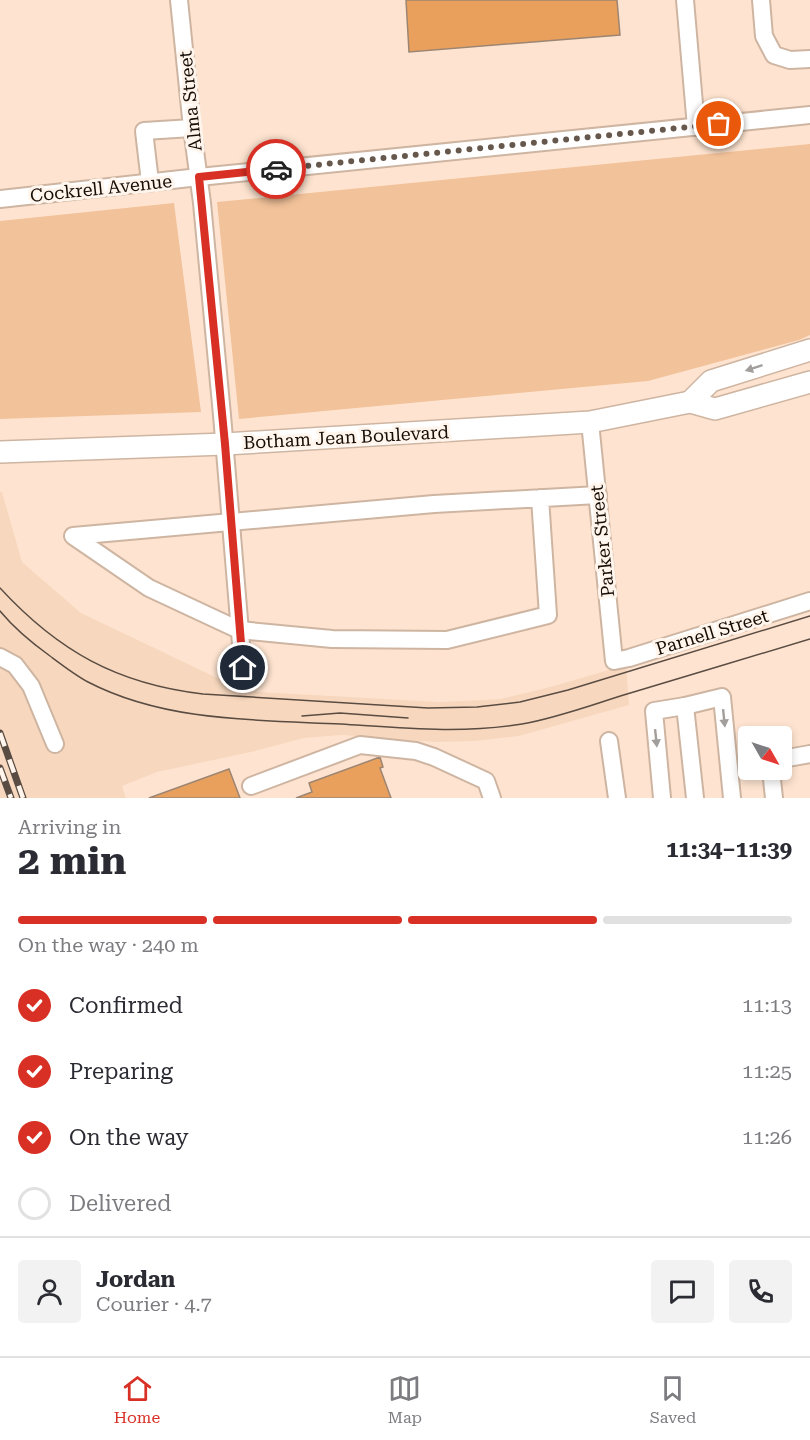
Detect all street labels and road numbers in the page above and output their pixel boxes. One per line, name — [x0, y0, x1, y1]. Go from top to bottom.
street label: Alma Street — [174, 50, 206, 152]
street label: Cockrell Avenue — [29, 170, 173, 206]
street label: Botham Jean Boulevard — [243, 421, 450, 453]
street label: Parker Street — [586, 484, 618, 598]
street label: Parnell Street — [653, 605, 771, 659]

